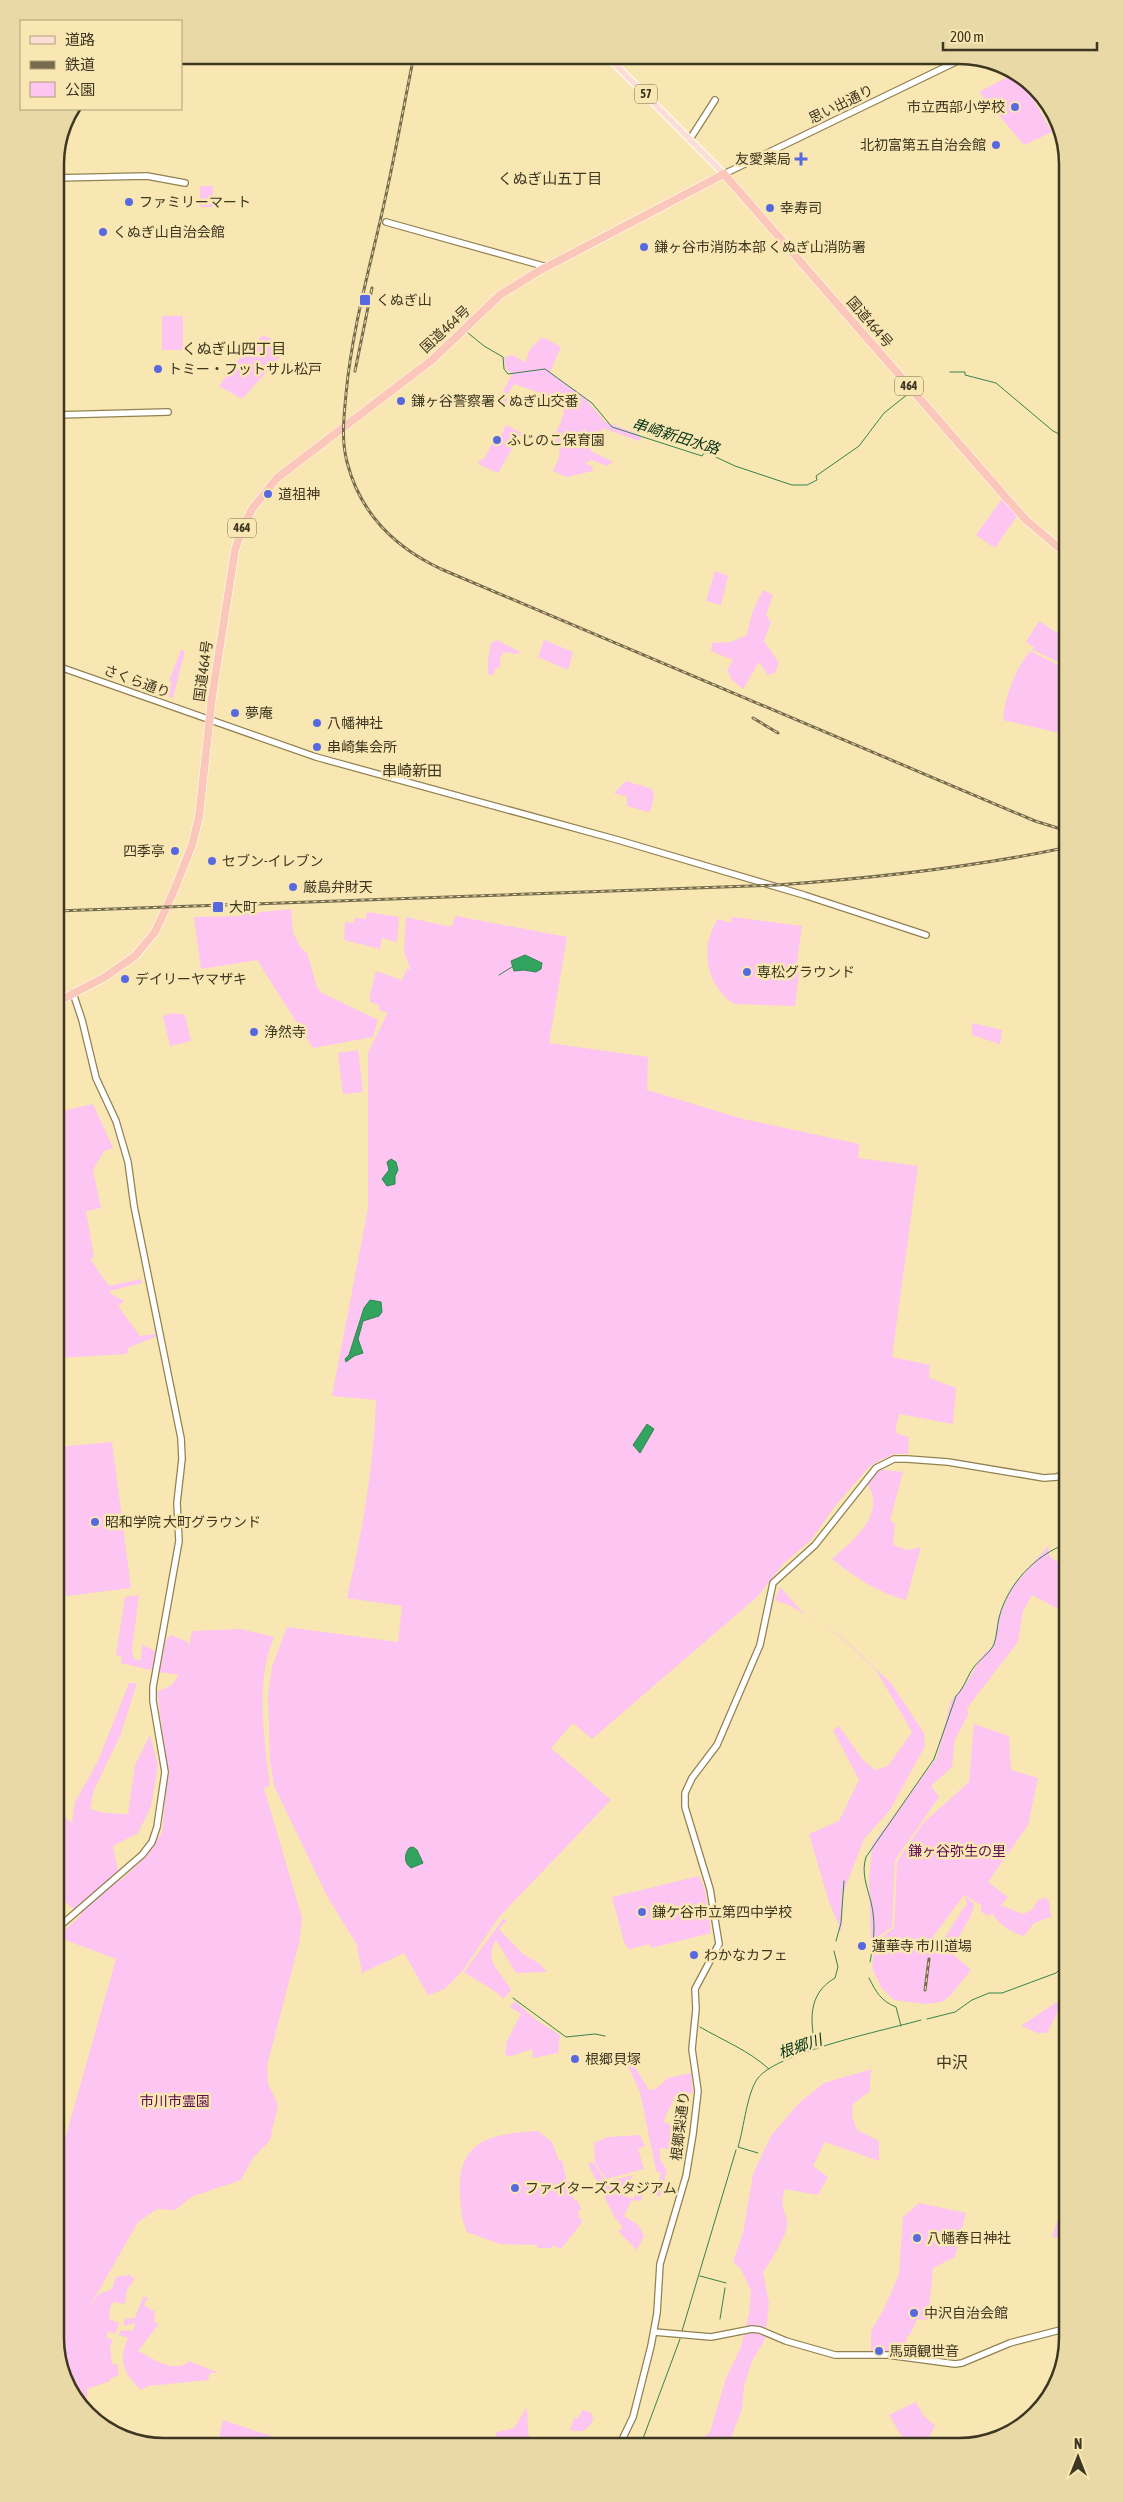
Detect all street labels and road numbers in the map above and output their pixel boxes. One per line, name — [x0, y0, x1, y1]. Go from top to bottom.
street label: 思い出通り — [806, 81, 876, 127]
road number: 57 — [635, 85, 657, 104]
street label: 国道464号 — [844, 293, 896, 351]
street label: 国道464号 — [417, 302, 473, 356]
road number: 464 — [895, 376, 923, 396]
road number: 464 — [228, 518, 256, 538]
street label: 国道464号 — [191, 639, 215, 703]
street label: さくら通り — [101, 662, 173, 700]
street label: 根郷梨通り — [668, 2090, 692, 2162]

